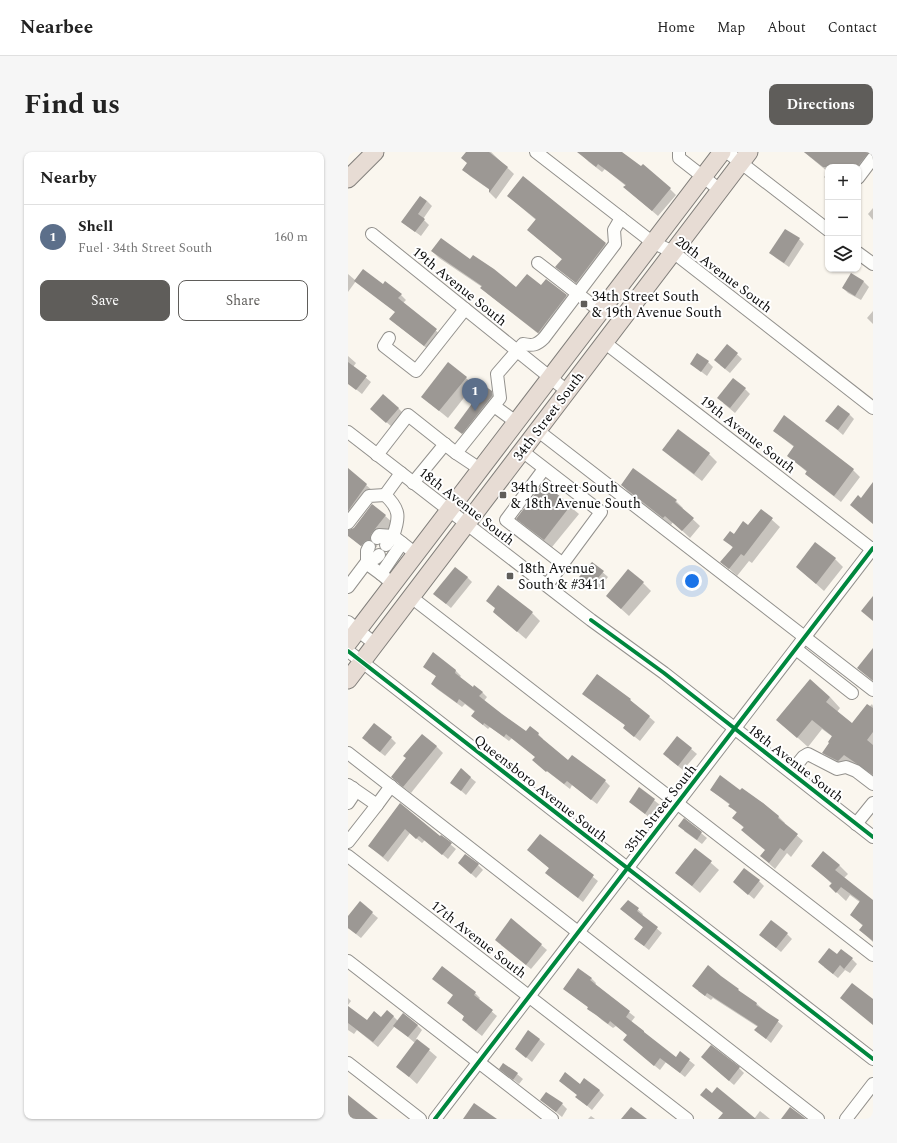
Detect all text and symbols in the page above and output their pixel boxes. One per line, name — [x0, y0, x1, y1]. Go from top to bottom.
text: Nearbee — [20, 13, 93, 42]
text: Home — [657, 17, 695, 38]
text: Map — [717, 17, 745, 38]
text: About — [767, 17, 806, 38]
text: Contact — [828, 17, 877, 38]
text: Find us — [24, 83, 120, 126]
button: Directions — [769, 84, 873, 125]
map controls — [825, 164, 861, 272]
button: + — [825, 164, 861, 200]
text: Nearby — [40, 165, 96, 191]
button: − — [825, 200, 861, 236]
text: Shell — [78, 215, 113, 238]
text: 1 — [49, 227, 57, 247]
text: 160 m — [274, 227, 308, 247]
street label: 20th Avenue South — [671, 231, 777, 318]
button: layers — [825, 236, 861, 272]
text: Fuel · 34th Street South — [78, 238, 212, 258]
street label: 19th Avenue South — [408, 242, 512, 331]
button: Save — [40, 280, 170, 321]
button: Share — [178, 280, 308, 321]
place label: 34th Street South & 19th Avenue South — [592, 286, 722, 323]
marker: 34th Street South & 19th Avenue South — [579, 299, 589, 309]
street label: 34th Street South — [508, 367, 589, 465]
pin: 1 — [462, 378, 488, 411]
street label: 19th Avenue South — [695, 390, 800, 479]
street label: 18th Avenue South — [414, 462, 519, 551]
place label: 34th Street South & 18th Avenue South — [511, 477, 641, 514]
marker: 34th Street South & 18th Avenue South — [498, 490, 508, 500]
place label: 18th Avenue South & #3411 — [518, 558, 606, 595]
marker: 18th Avenue South & #3411 — [505, 571, 515, 581]
your location — [682, 571, 702, 591]
street label: 18th Avenue South — [743, 719, 848, 808]
street label: Queensboro Avenue South — [469, 729, 612, 847]
street label: 35th Street South — [619, 760, 702, 857]
street label: 17th Avenue South — [426, 895, 531, 984]

